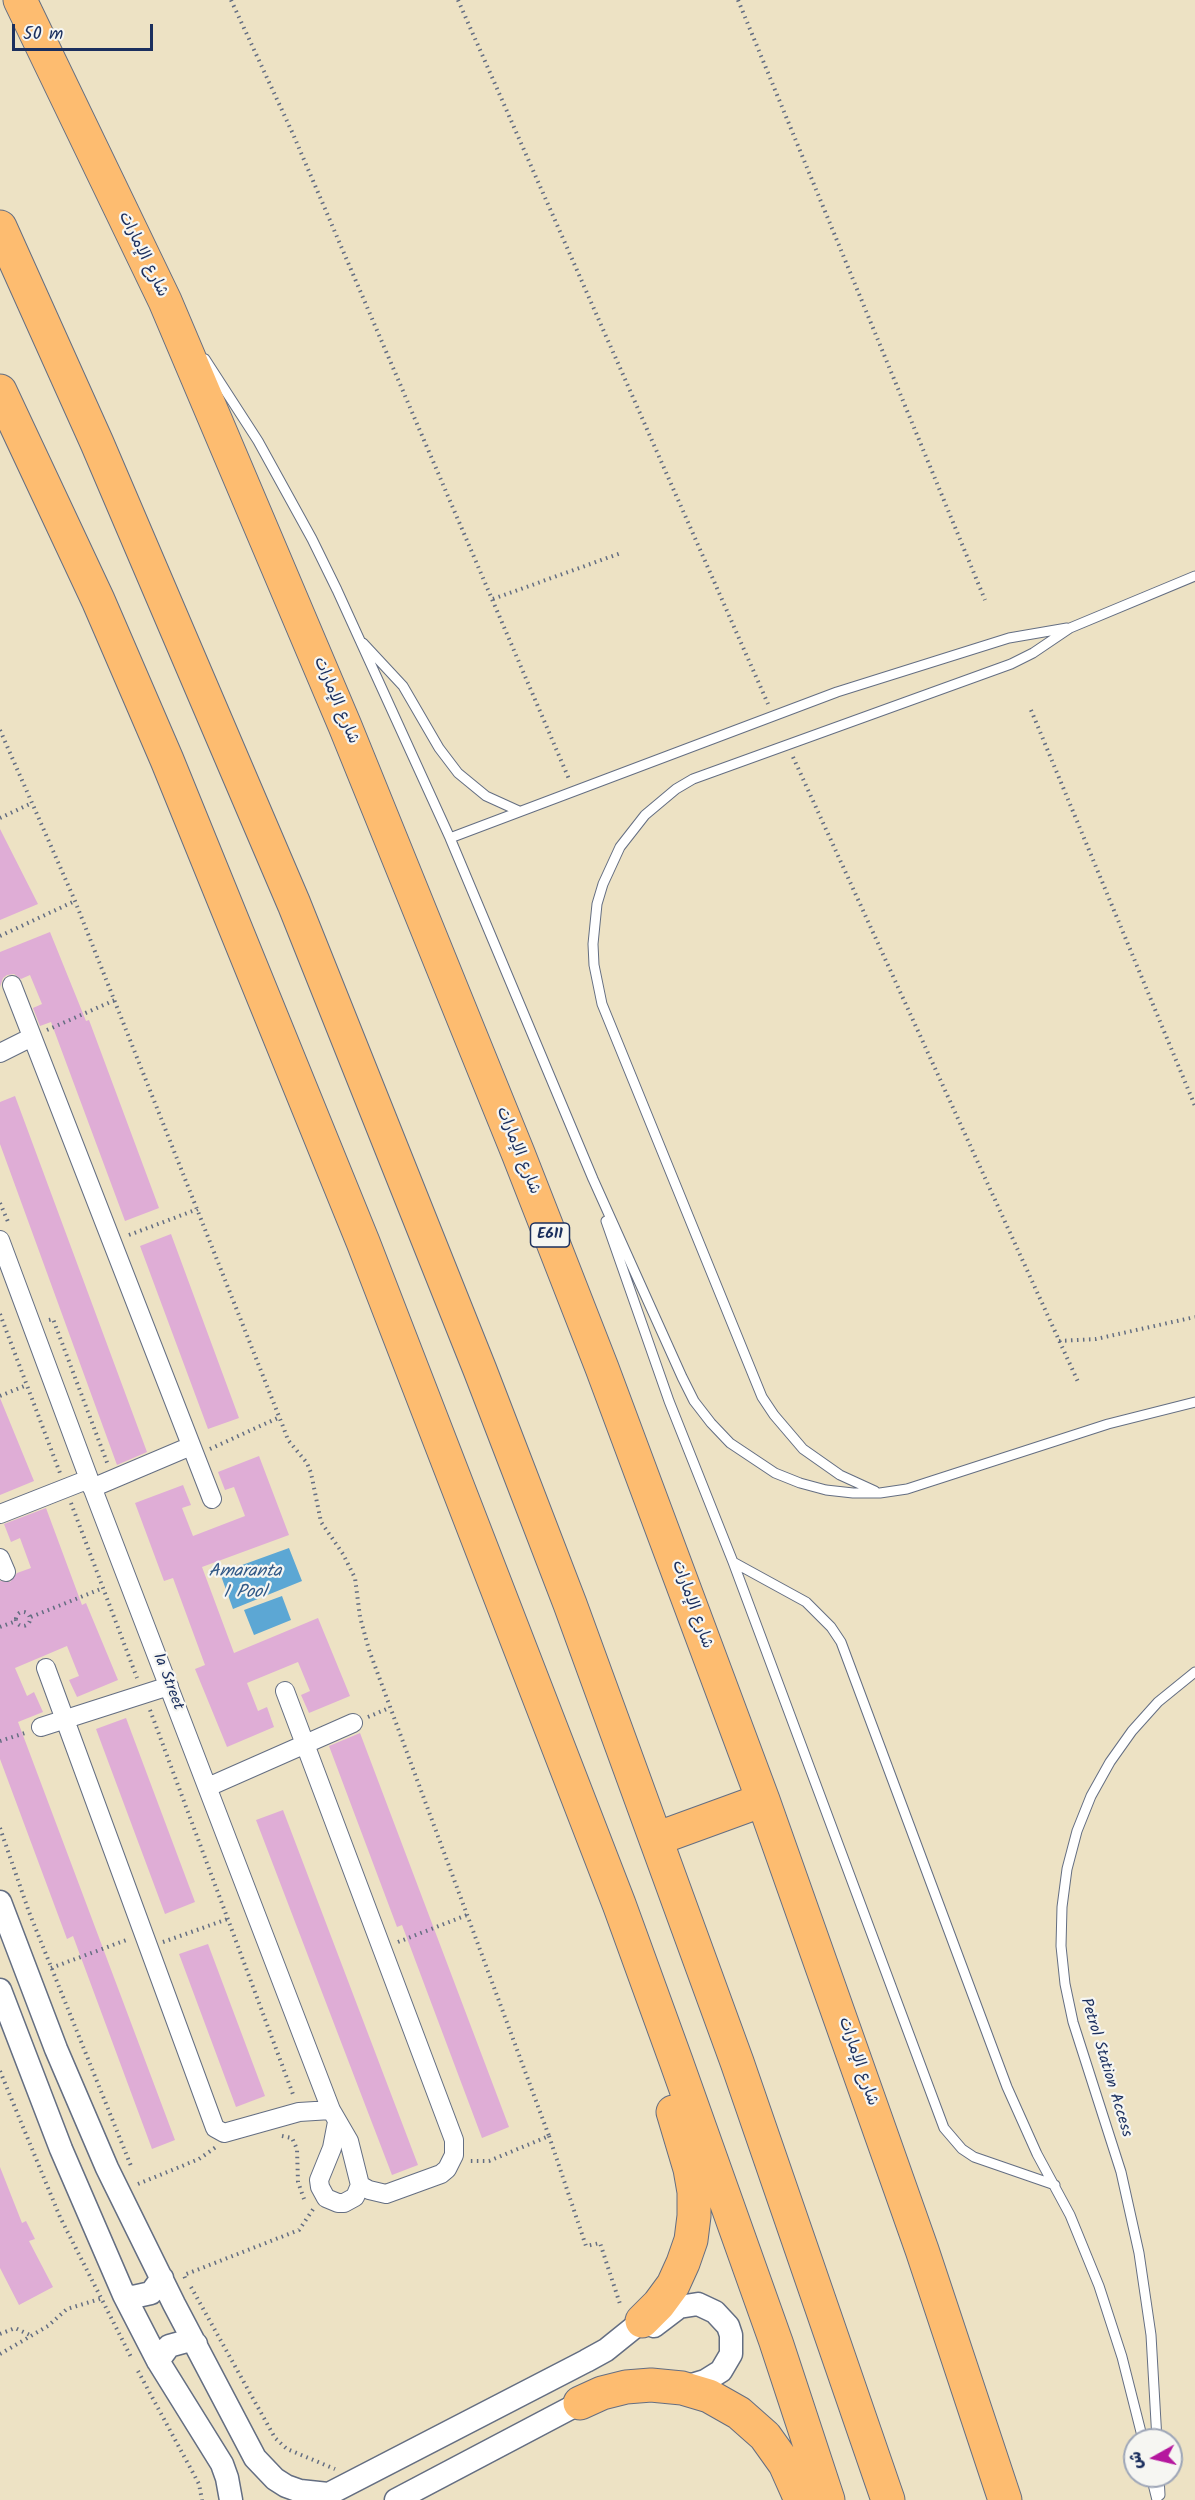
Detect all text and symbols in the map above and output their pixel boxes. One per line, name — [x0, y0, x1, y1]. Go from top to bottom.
scale bar — [15, 12, 156, 50]
text: 50 m — [23, 20, 63, 49]
street label: شارع الإمارات — [113, 209, 171, 301]
street label: شارع الإمارات — [308, 655, 362, 747]
street label: شارع الإمارات — [491, 1105, 543, 1197]
road number: E611 — [530, 1223, 570, 1247]
street label: شارع الإمارات — [666, 1558, 716, 1652]
water label: Amaranta 1 Pool — [208, 1562, 282, 1604]
street label: 1a Street — [147, 1651, 187, 1713]
street label: Petrol Station Access — [1075, 1996, 1135, 2140]
street label: شارع الإمارات — [833, 2015, 881, 2109]
north arrow — [1123, 2428, 1183, 2488]
text: ش — [1123, 2450, 1150, 2471]

